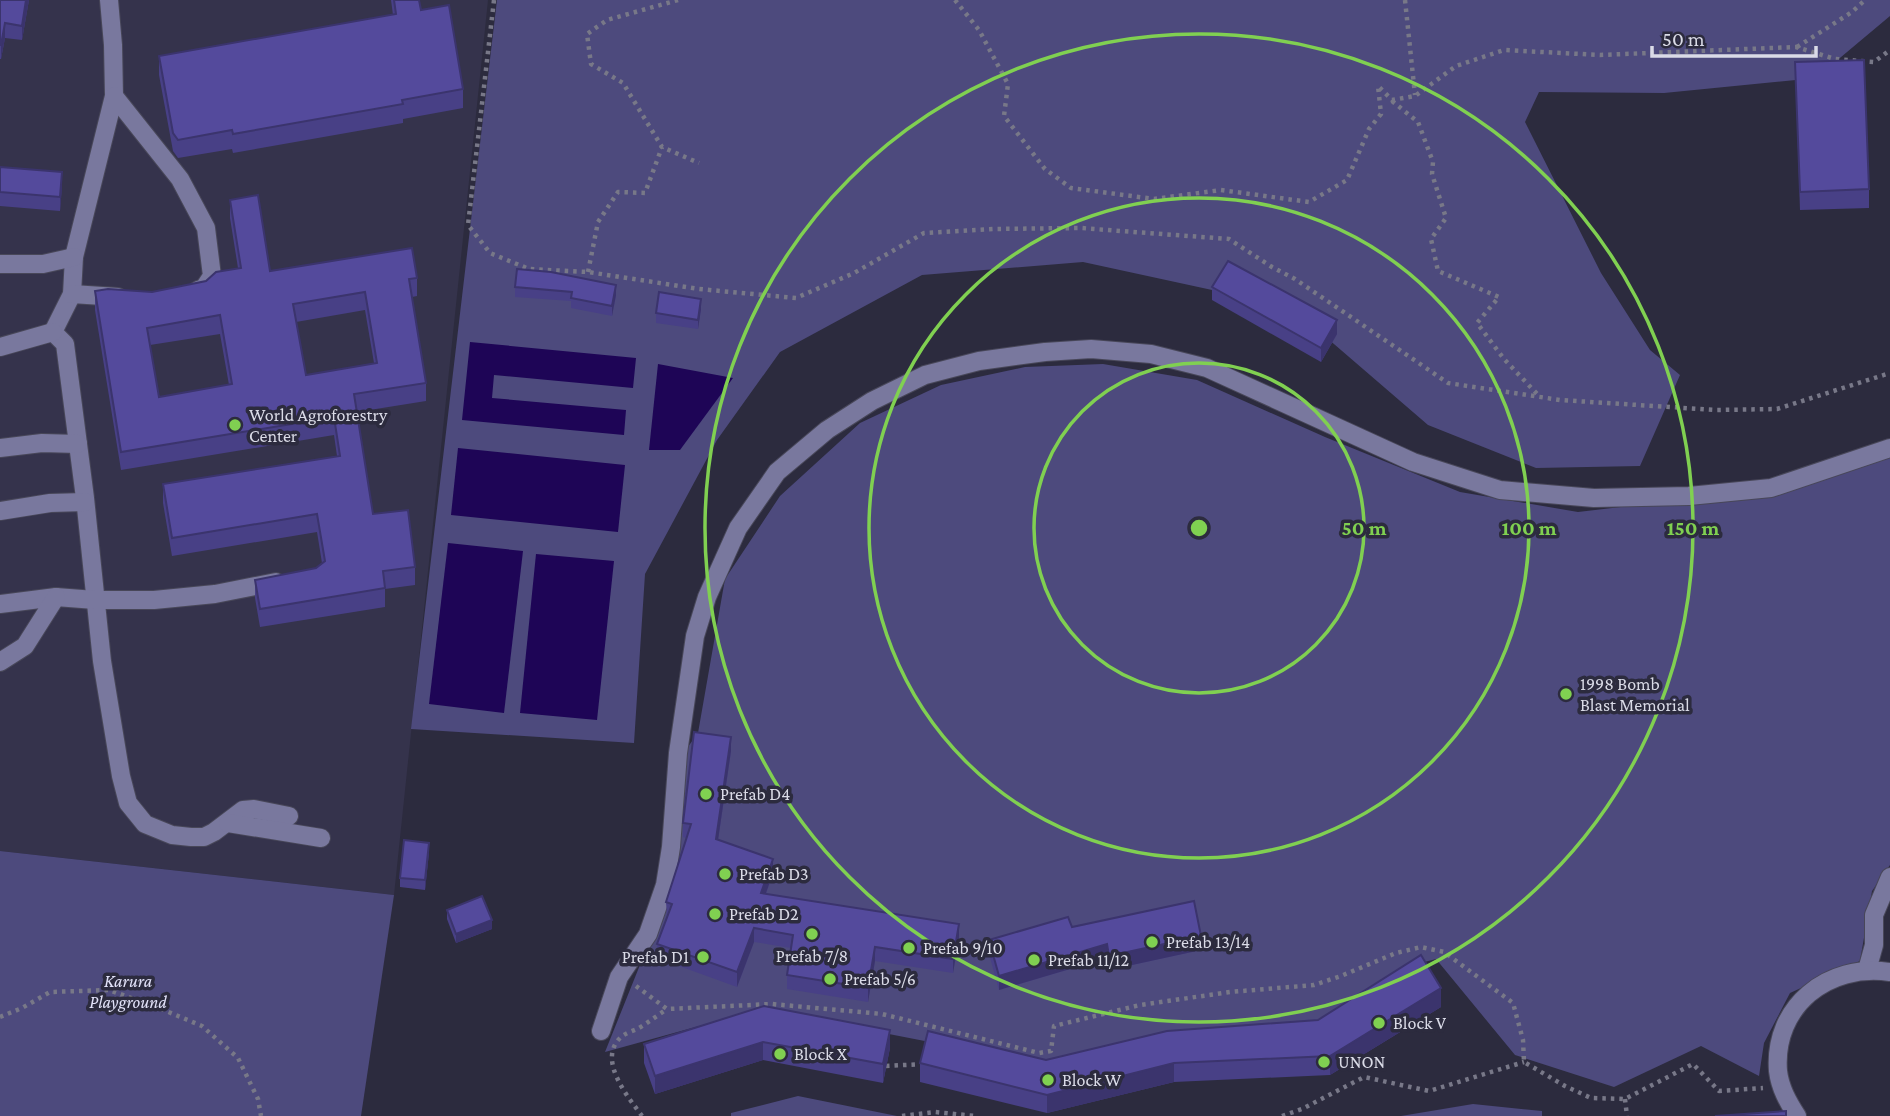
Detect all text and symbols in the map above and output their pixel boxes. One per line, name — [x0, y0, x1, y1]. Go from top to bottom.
scale bar — [1652, 14, 1816, 58]
text: 50 m — [1662, 27, 1705, 51]
place label: World Agroforestry Center — [249, 405, 388, 446]
marker: World Agroforestry Center — [227, 417, 243, 433]
centre of rings — [1187, 516, 1211, 540]
text: 50 m — [1342, 516, 1387, 540]
text: 100 m — [1501, 516, 1557, 540]
text: 150 m — [1667, 516, 1720, 540]
place label: 1998 Bomb Blast Memorial — [1580, 674, 1690, 715]
marker: 1998 Bomb Blast Memorial — [1558, 686, 1574, 702]
place label: Prefab D4 — [720, 784, 790, 804]
marker: Prefab D4 — [698, 786, 714, 802]
place label: Prefab D3 — [739, 864, 809, 884]
marker: Prefab D3 — [717, 866, 733, 882]
place label: Prefab D2 — [729, 904, 799, 924]
marker: Prefab D2 — [707, 906, 723, 922]
marker: Prefab 7/8 — [804, 926, 820, 942]
place label: Prefab 13/14 — [1166, 932, 1250, 952]
marker: Prefab 13/14 — [1144, 934, 1160, 950]
place label: Prefab 9/10 — [923, 938, 1003, 958]
marker: Prefab 9/10 — [901, 940, 917, 956]
place label: Prefab 7/8 — [776, 946, 848, 966]
place label: Prefab D1 — [622, 947, 689, 967]
marker: Prefab D1 — [695, 949, 711, 965]
place label: Prefab 11/12 — [1048, 950, 1129, 970]
marker: Prefab 11/12 — [1026, 952, 1042, 968]
place label: Prefab 5/6 — [844, 969, 916, 989]
park label: Karura Playground — [89, 971, 167, 1012]
marker: Prefab 5/6 — [822, 971, 838, 987]
place label: Block V — [1393, 1013, 1447, 1033]
marker: Block V — [1371, 1015, 1387, 1031]
place label: Block X — [794, 1044, 848, 1064]
marker: Block X — [772, 1046, 788, 1062]
place label: UNON — [1338, 1052, 1386, 1072]
marker: UNON — [1316, 1054, 1332, 1070]
place label: Block W — [1062, 1070, 1122, 1090]
marker: Block W — [1040, 1072, 1056, 1088]

